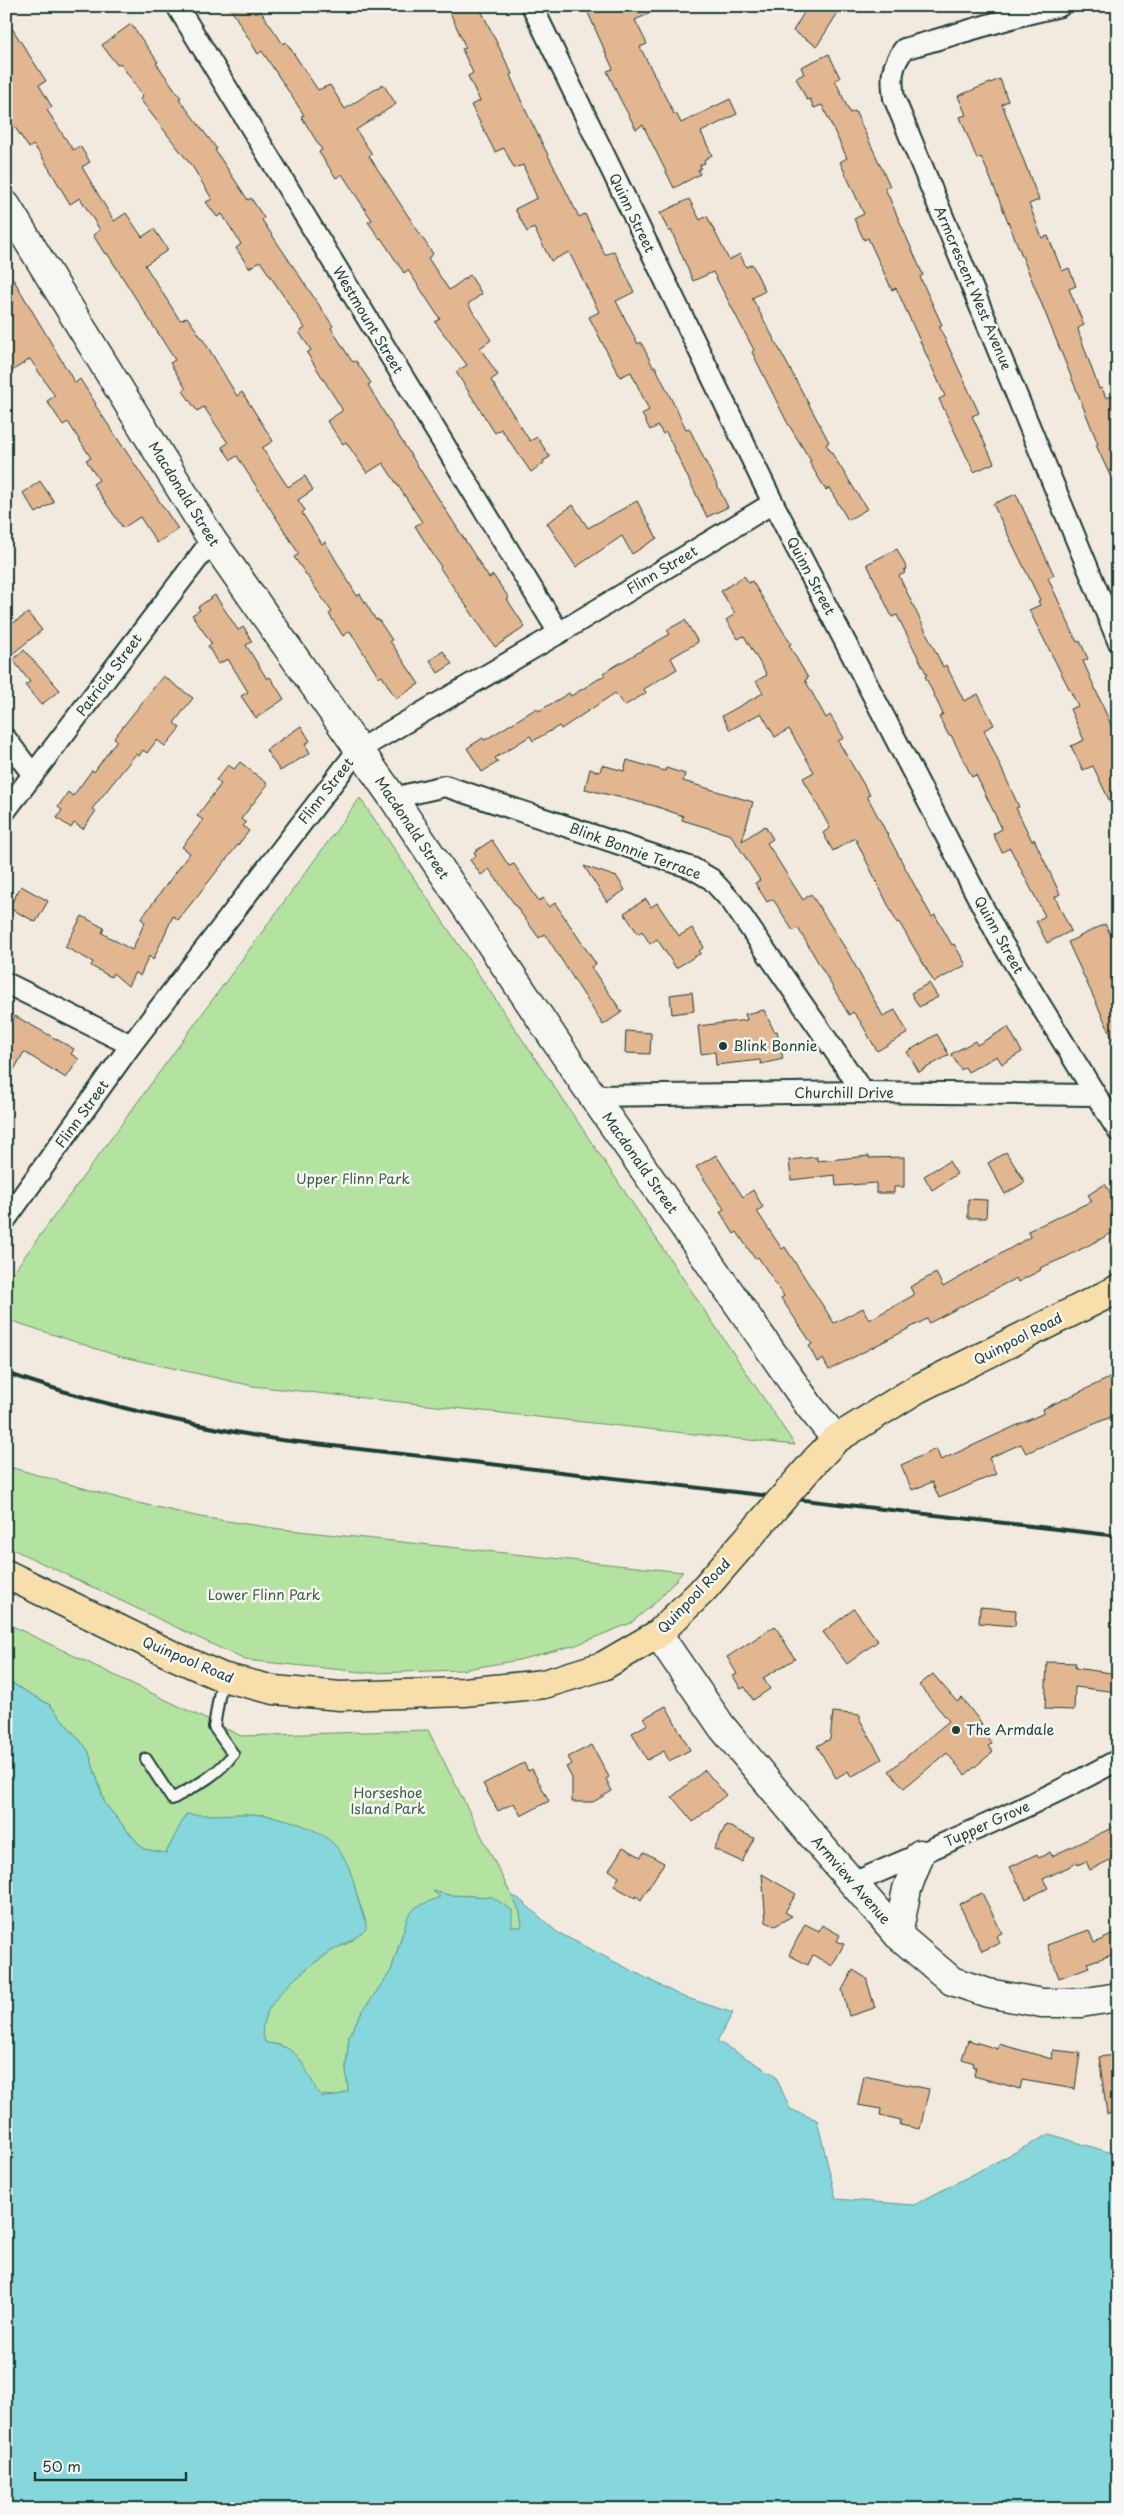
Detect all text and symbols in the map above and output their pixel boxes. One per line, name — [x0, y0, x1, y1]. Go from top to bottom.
street label: Quinn Street — [604, 169, 661, 256]
street label: Armcrescent West Avenue — [929, 203, 1018, 373]
street label: Westmount Street — [328, 262, 409, 378]
street label: Macdonald Street — [144, 437, 225, 550]
street label: Quinn Street — [782, 533, 841, 619]
street label: Flinn Street — [622, 540, 701, 599]
street label: Patricia Street — [71, 629, 147, 720]
street label: Flinn Street — [293, 753, 358, 828]
street label: Macdonald Street — [370, 772, 455, 884]
street label: Blink Bonnie Terrace — [566, 817, 705, 884]
street label: Quinn Street — [969, 892, 1030, 978]
place label: Blink Bonnie — [733, 1035, 818, 1056]
marker: Blink Bonnie — [717, 1040, 729, 1052]
street label: Flinn Street — [50, 1075, 114, 1152]
street label: Churchill Drive — [794, 1082, 894, 1103]
street label: Macdonald Street — [597, 1108, 684, 1218]
park label: Upper Flinn Park — [296, 1168, 410, 1189]
street label: Quinpool Road — [970, 1307, 1066, 1370]
street label: Quinpool Road — [652, 1553, 735, 1638]
park label: Lower Flinn Park — [208, 1584, 321, 1605]
street label: Quinpool Road — [139, 1631, 237, 1688]
place label: The Armdale — [966, 1719, 1055, 1740]
marker: The Armdale — [950, 1724, 962, 1736]
park label: Horseshoe Island Park — [350, 1782, 426, 1819]
street label: Tupper Grove — [941, 1795, 1033, 1852]
street label: Armview Avenue — [807, 1831, 896, 1929]
scale bar — [35, 2450, 186, 2482]
text: 50 m — [42, 2454, 81, 2477]

